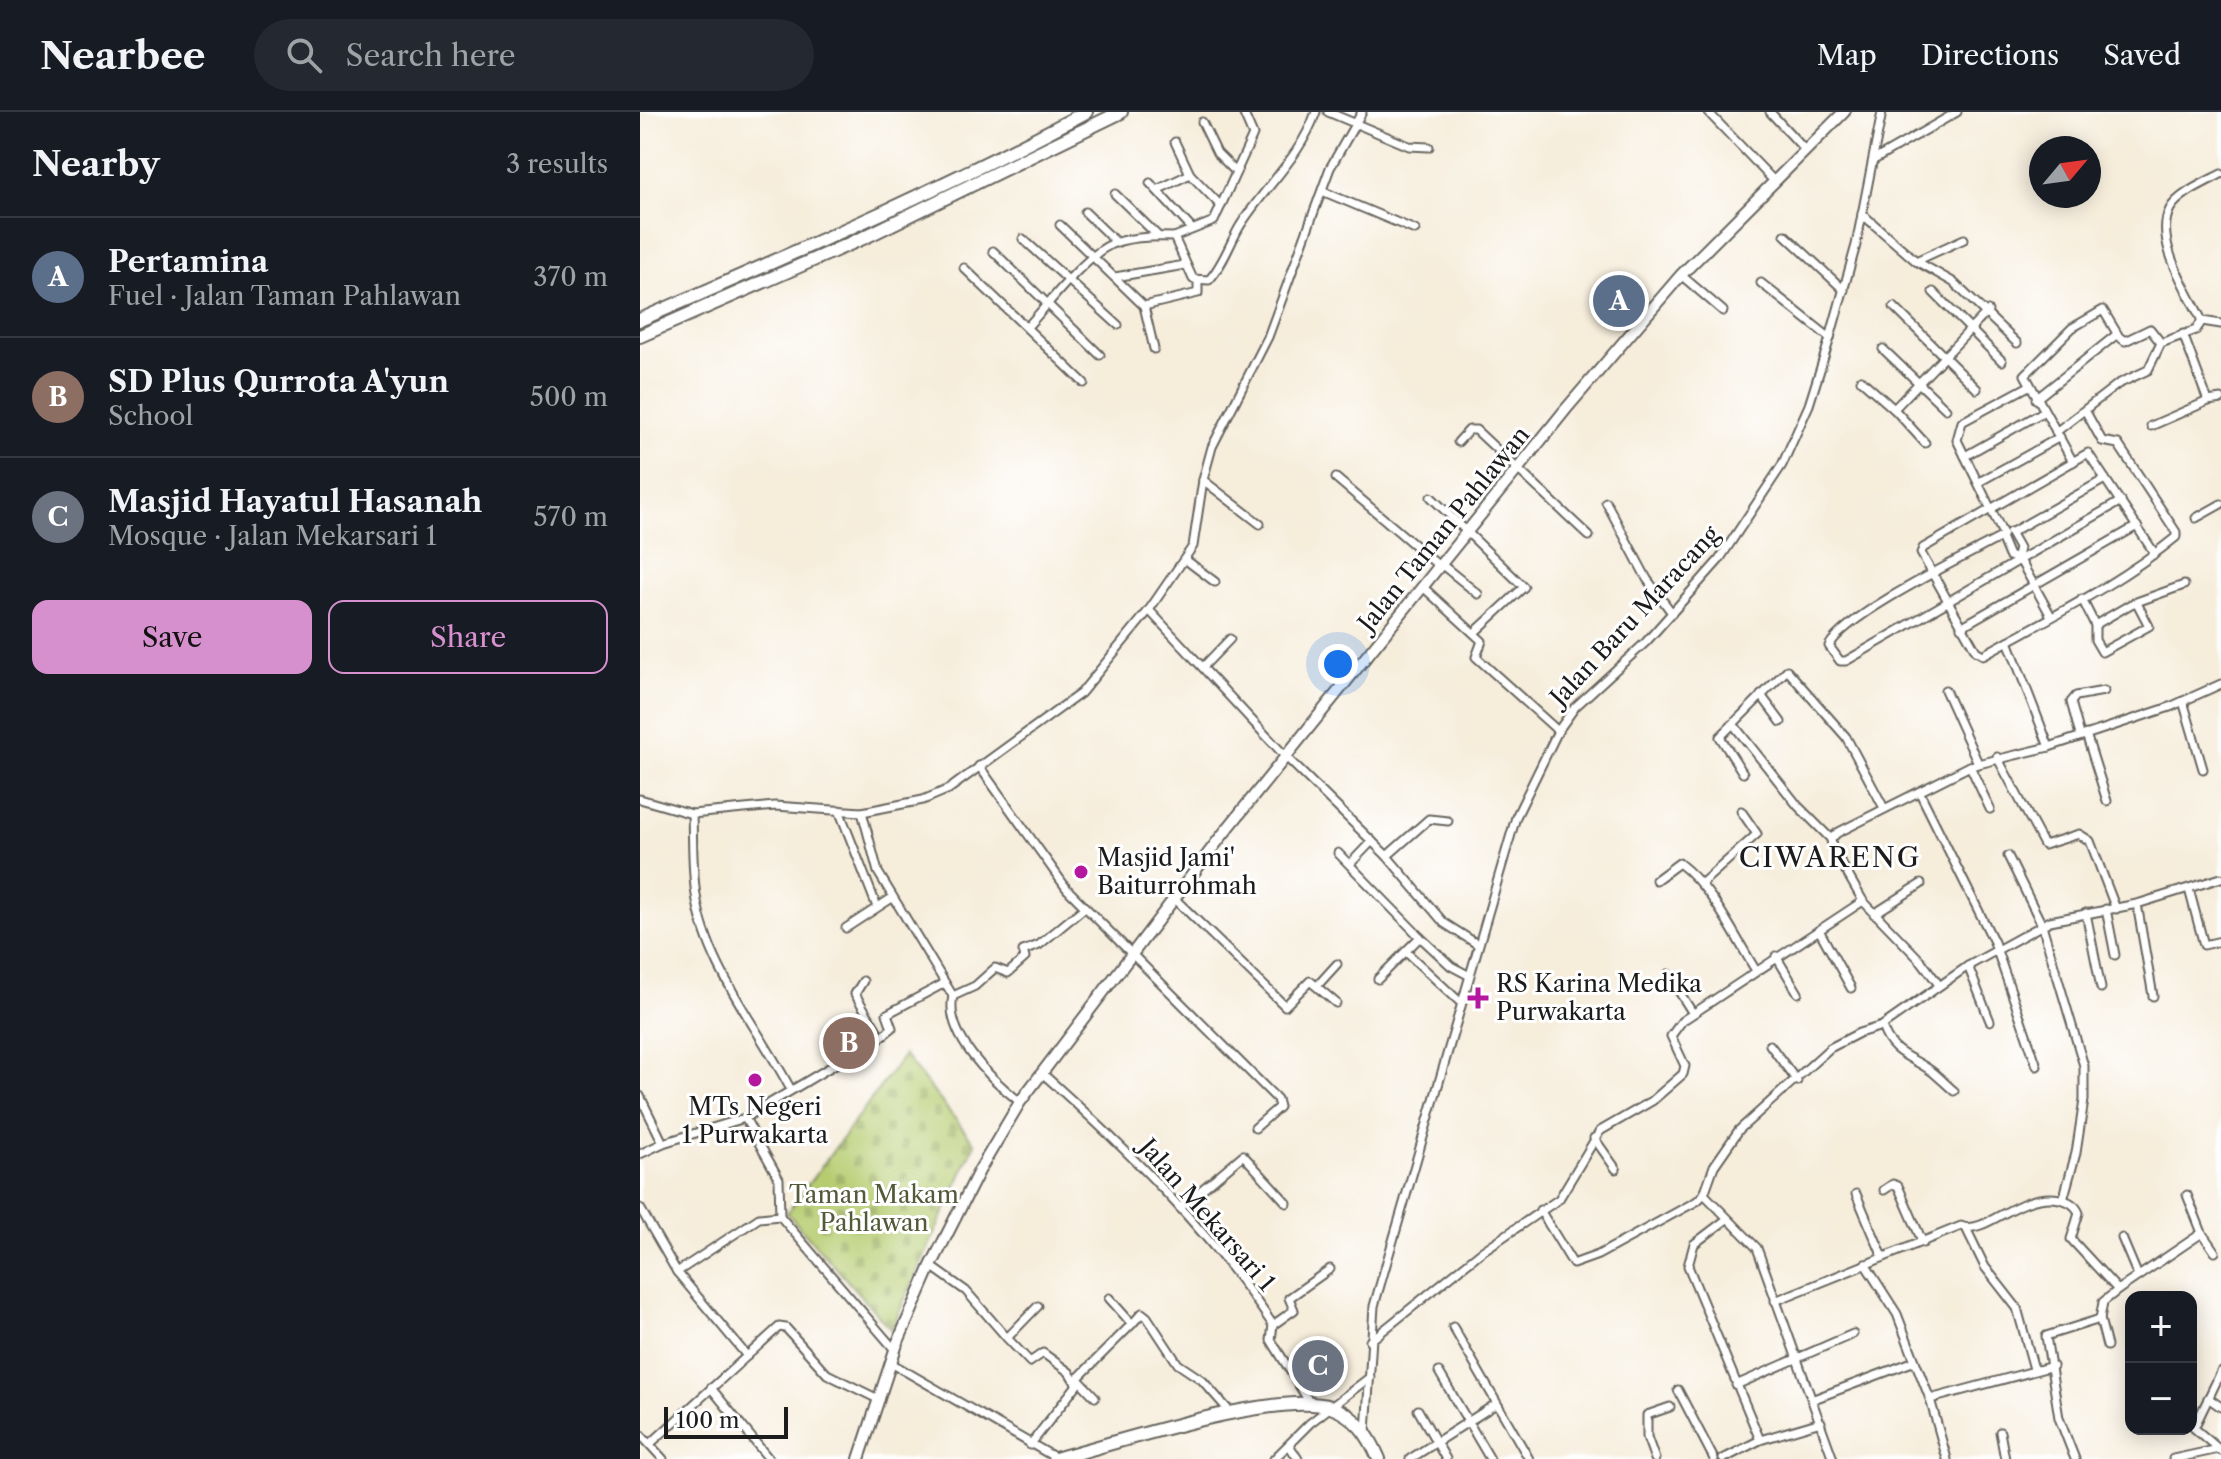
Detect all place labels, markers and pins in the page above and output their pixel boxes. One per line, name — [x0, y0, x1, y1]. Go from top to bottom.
pin: A — [1593, 271, 1645, 331]
place label: Masjid Jami' Baiturrohmah — [1097, 843, 1257, 900]
marker: Masjid Jami' Baiturrohmah — [1072, 863, 1090, 881]
place label: RS Karina Medika Purwakarta — [1496, 969, 1702, 1026]
marker: RS Karina Medika Purwakarta — [1467, 987, 1489, 1009]
pin: B — [823, 1013, 875, 1073]
marker: MTs Negeri 1 Purwakarta — [746, 1071, 764, 1089]
place label: MTs Negeri 1 Purwakarta — [682, 1092, 829, 1149]
pin: C — [1292, 1336, 1344, 1396]

